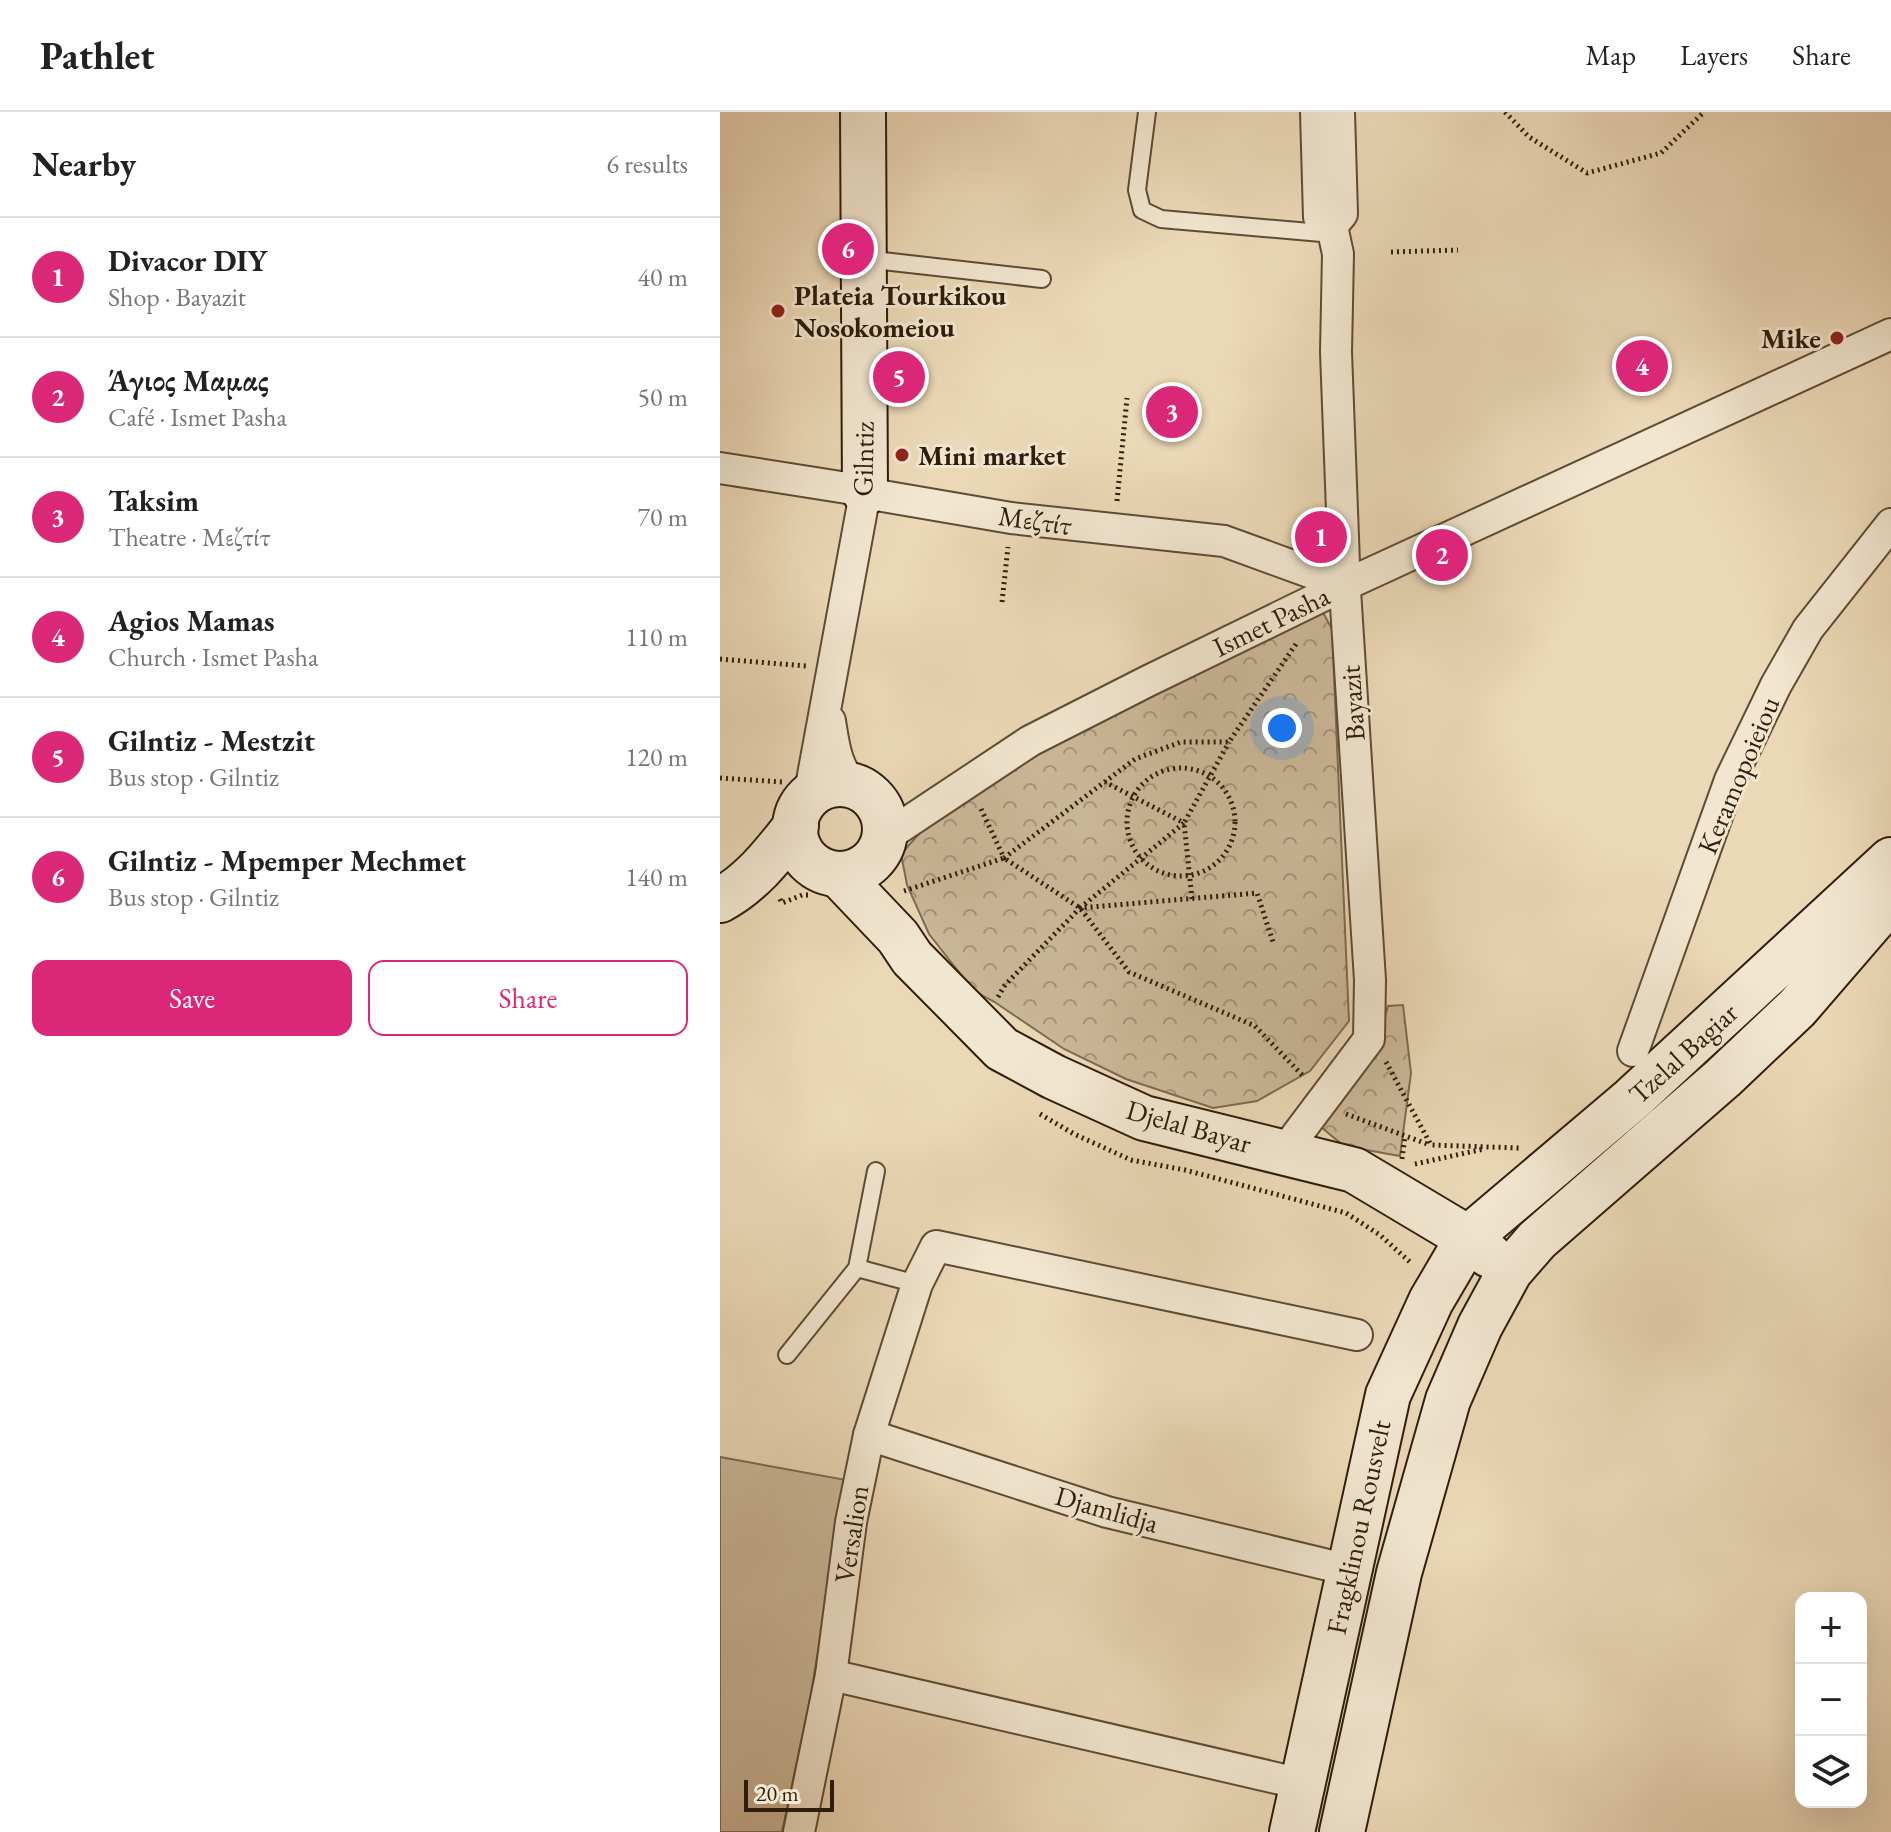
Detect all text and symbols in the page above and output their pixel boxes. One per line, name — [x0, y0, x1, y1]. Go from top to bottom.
text: Pathlet — [40, 31, 155, 80]
text: Map — [1586, 37, 1636, 73]
text: Layers — [1680, 37, 1748, 73]
text: Share — [1792, 37, 1851, 73]
text: Nearby — [32, 142, 136, 186]
text: 6 results — [607, 147, 688, 181]
pin: 6 — [822, 219, 874, 279]
text: Divacor DIY — [108, 241, 267, 280]
text: 1 — [51, 260, 65, 294]
text: 40 m — [638, 260, 688, 294]
place label: Plateia Tourkikou Nosokomeiou — [794, 277, 1007, 345]
text: Shop · Bayazit — [108, 280, 246, 314]
marker: Plateia Tourkikou Nosokomeiou — [769, 302, 787, 320]
place label: Mike — [1761, 320, 1821, 356]
marker: Mike — [1828, 329, 1846, 347]
pin: 4 — [1616, 336, 1668, 396]
pin: 5 — [873, 347, 925, 407]
text: Άγιος Μαμας — [108, 361, 268, 400]
text: 2 — [51, 380, 65, 414]
text: 50 m — [638, 380, 688, 414]
pin: 3 — [1146, 382, 1198, 442]
text: Café · Ismet Pasha — [108, 400, 287, 434]
street label: Gilntiz — [844, 421, 882, 497]
place label: Mini market — [918, 437, 1067, 473]
marker: Mini market — [893, 446, 911, 464]
text: Taksim — [108, 481, 199, 520]
street label: Μεζτίτ — [996, 497, 1074, 543]
text: 3 — [51, 500, 65, 534]
text: 70 m — [638, 500, 688, 534]
pin: 1 — [1295, 507, 1347, 567]
text: Theatre · Μεζτίτ — [108, 520, 270, 554]
pin: 2 — [1416, 525, 1468, 585]
street label: Ismet Pasha — [1207, 577, 1336, 665]
text: Agios Mamas — [108, 601, 275, 640]
text: 4 — [51, 620, 65, 654]
text: 110 m — [625, 620, 688, 654]
text: Church · Ismet Pasha — [108, 640, 318, 674]
street label: Bayazit — [1331, 664, 1373, 742]
street label: Keramopoieiou — [1689, 691, 1787, 859]
your location — [1262, 708, 1302, 748]
text: Gilntiz - Mestzit — [108, 721, 315, 760]
text: 5 — [51, 740, 65, 774]
text: 120 m — [625, 740, 688, 774]
text: Bus stop · Gilntiz — [108, 760, 279, 794]
text: Gilntiz - Mpemper Mechmet — [108, 841, 466, 880]
text: 6 — [51, 860, 65, 894]
text: 140 m — [625, 860, 688, 894]
text: Bus stop · Gilntiz — [108, 880, 279, 914]
button: Save — [32, 960, 352, 1036]
button: Share — [368, 960, 688, 1036]
street label: Tzelal Bagiar — [1621, 994, 1746, 1111]
street label: Djelal Bayar — [1122, 1091, 1256, 1161]
street label: Fragklinou Rousvelt — [1318, 1416, 1398, 1638]
street label: Djamlidja — [1051, 1477, 1164, 1541]
street label: Versalion — [825, 1482, 877, 1586]
map controls — [1795, 1592, 1867, 1808]
button: + — [1795, 1592, 1867, 1664]
button: − — [1795, 1664, 1867, 1736]
button: layers — [1795, 1736, 1867, 1808]
scale bar — [744, 1776, 834, 1812]
text: 20 m — [756, 1779, 799, 1808]

